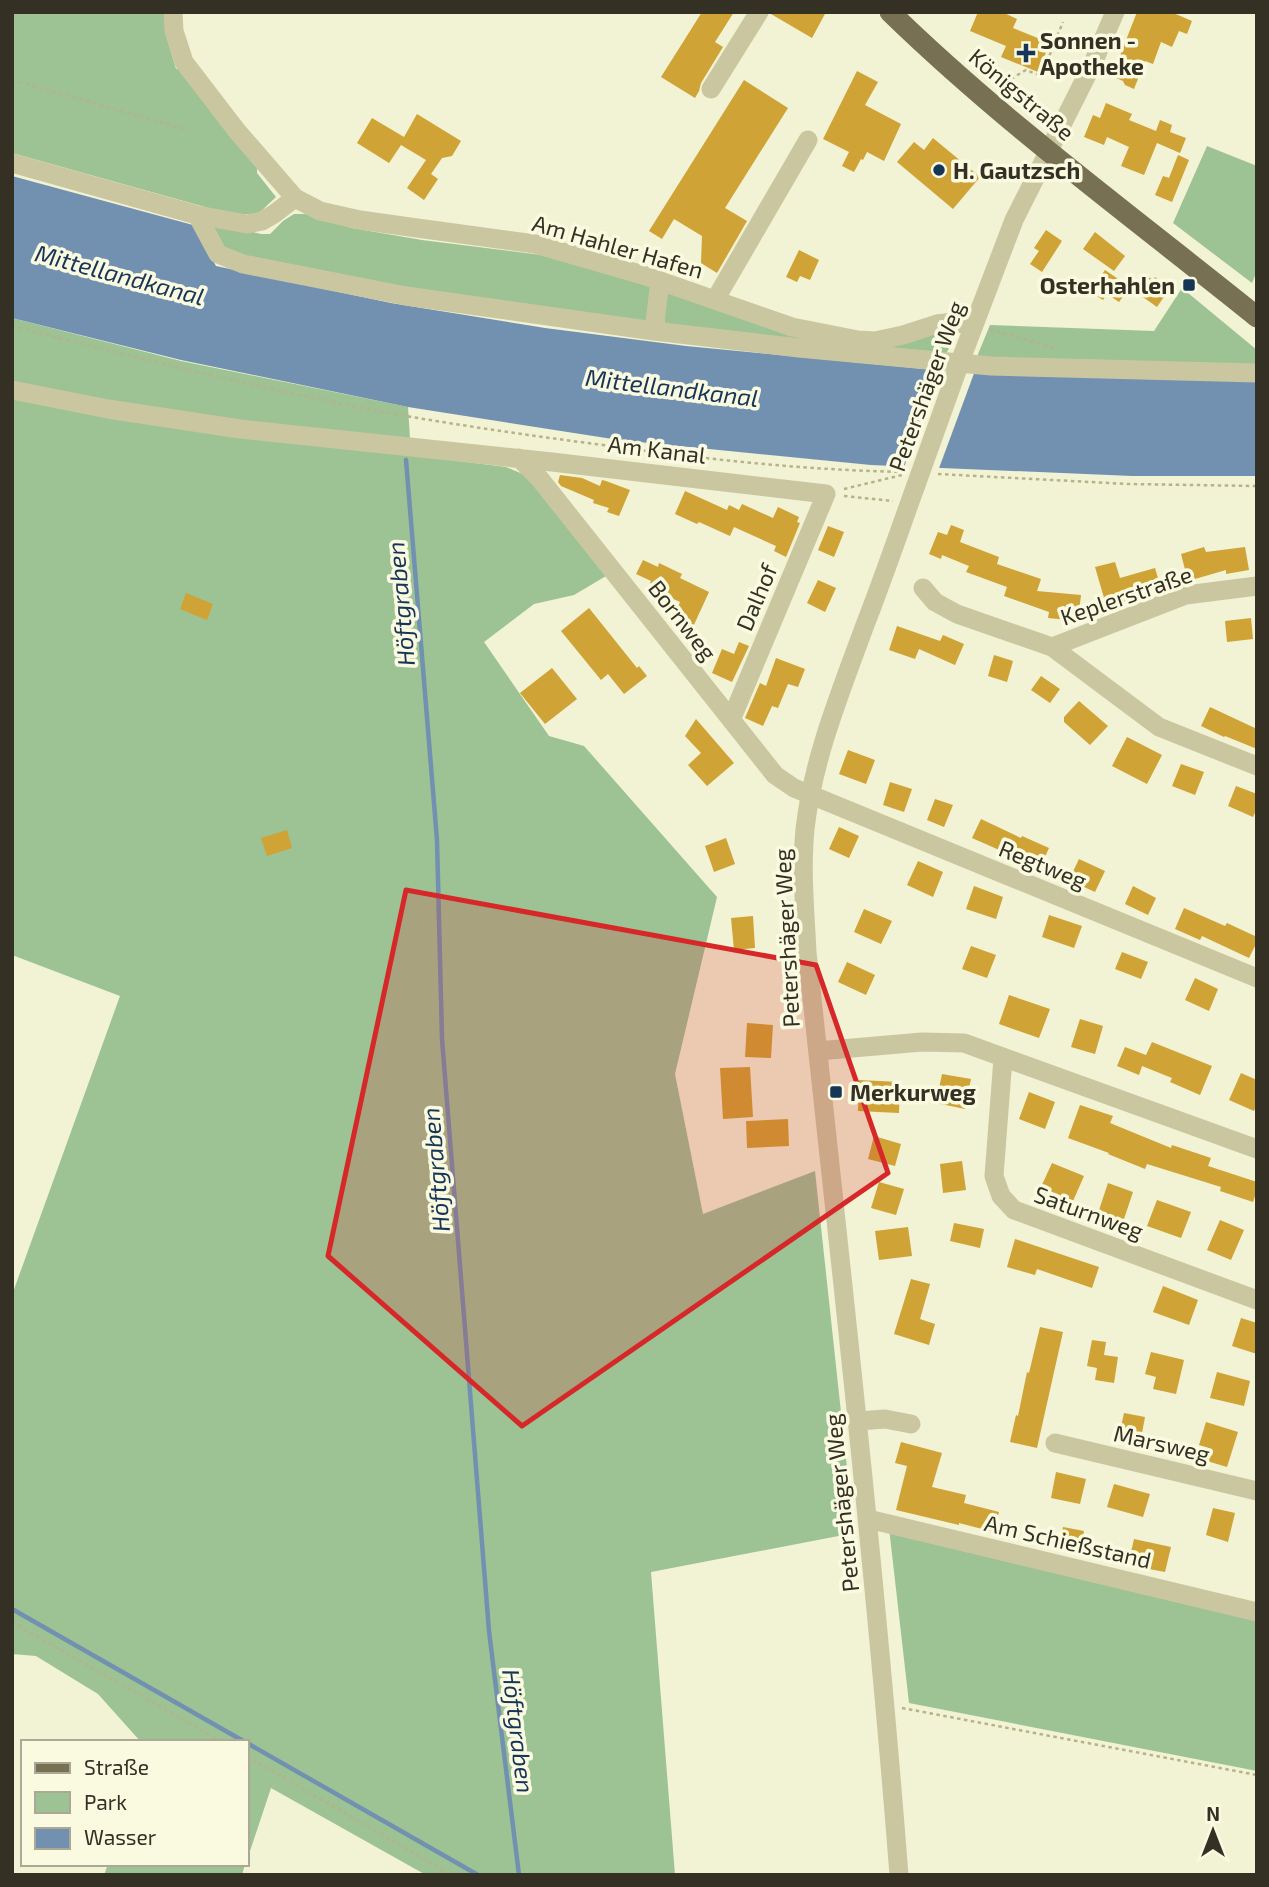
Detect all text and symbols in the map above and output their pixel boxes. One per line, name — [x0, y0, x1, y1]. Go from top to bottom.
place label: Sonnen - Apotheke — [1040, 26, 1144, 80]
street label: Königstraße — [964, 42, 1080, 146]
marker: Sonnen - Apotheke — [1018, 45, 1034, 61]
place label: H. Gautzsch — [953, 156, 1080, 184]
marker: H. Gautzsch — [931, 162, 947, 178]
street label: Am Hahler Hafen — [529, 208, 707, 284]
water label: Mittellandkanal — [32, 237, 208, 311]
place label: Osterhahlen — [1040, 271, 1175, 299]
marker: Osterhahlen — [1181, 277, 1197, 293]
street label: Petershäger Weg — [882, 297, 970, 475]
water label: Mittellandkanal — [584, 362, 760, 412]
street label: Am Kanal — [606, 429, 708, 469]
water label: Höftgraben — [380, 541, 420, 667]
street label: Dalhof — [729, 558, 783, 635]
street label: Keplerstraße — [1056, 559, 1196, 631]
street label: Bornweg — [643, 574, 723, 666]
street label: Regtweg — [995, 834, 1091, 894]
street label: Petershäger Weg — [767, 848, 805, 1028]
place label: Merkurweg — [850, 1078, 977, 1106]
marker: Merkurweg — [828, 1084, 844, 1100]
water label: Höftgraben — [415, 1107, 455, 1233]
street label: Saturnweg — [1031, 1179, 1148, 1245]
street label: Petershäger Weg — [818, 1412, 864, 1593]
street label: Marsweg — [1111, 1418, 1213, 1468]
street label: Am Schießstand — [982, 1508, 1154, 1574]
water label: Höftgraben — [497, 1667, 541, 1795]
legend — [21, 1740, 248, 1866]
text: Straße — [84, 1754, 149, 1779]
text: Park — [84, 1789, 127, 1814]
north arrow — [1178, 1796, 1248, 1866]
text: N — [1206, 1802, 1220, 1825]
text: Wasser — [84, 1824, 157, 1849]

